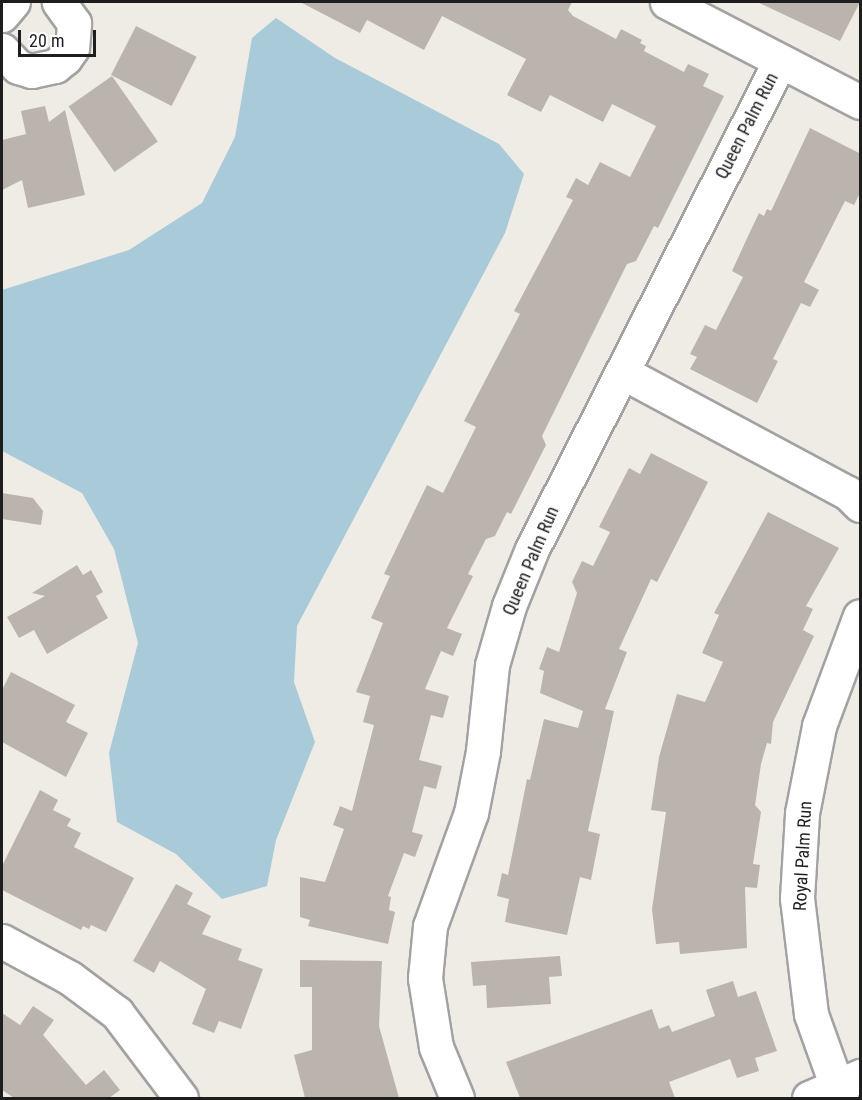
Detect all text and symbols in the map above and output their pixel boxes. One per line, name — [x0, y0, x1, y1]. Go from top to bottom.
scale bar — [21, 18, 99, 56]
text: 20 m — [29, 30, 64, 51]
street label: Queen Palm Run — [711, 69, 783, 183]
street label: Queen Palm Run — [498, 503, 564, 619]
street label: Royal Palm Run — [789, 801, 817, 911]

